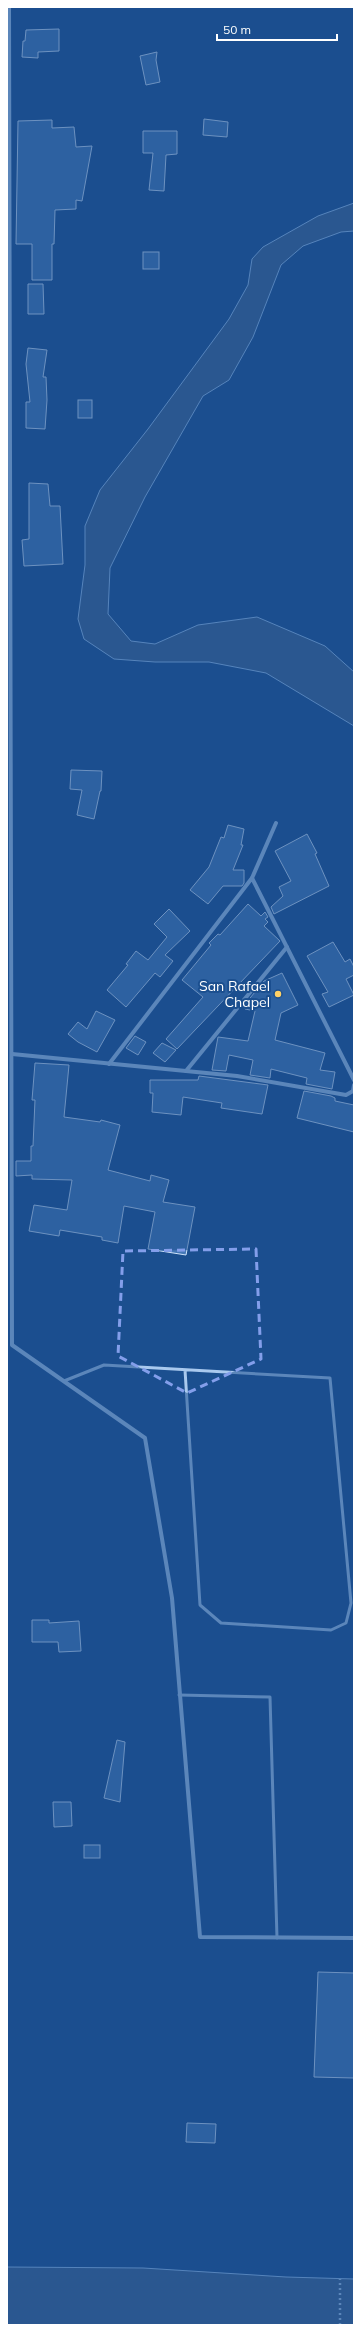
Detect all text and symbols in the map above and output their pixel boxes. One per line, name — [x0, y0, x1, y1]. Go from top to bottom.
scale bar — [217, 16, 337, 42]
text: 50 m — [223, 22, 251, 37]
place label: San Rafael Chapel — [199, 977, 270, 1011]
marker: San Rafael Chapel — [273, 989, 283, 999]

